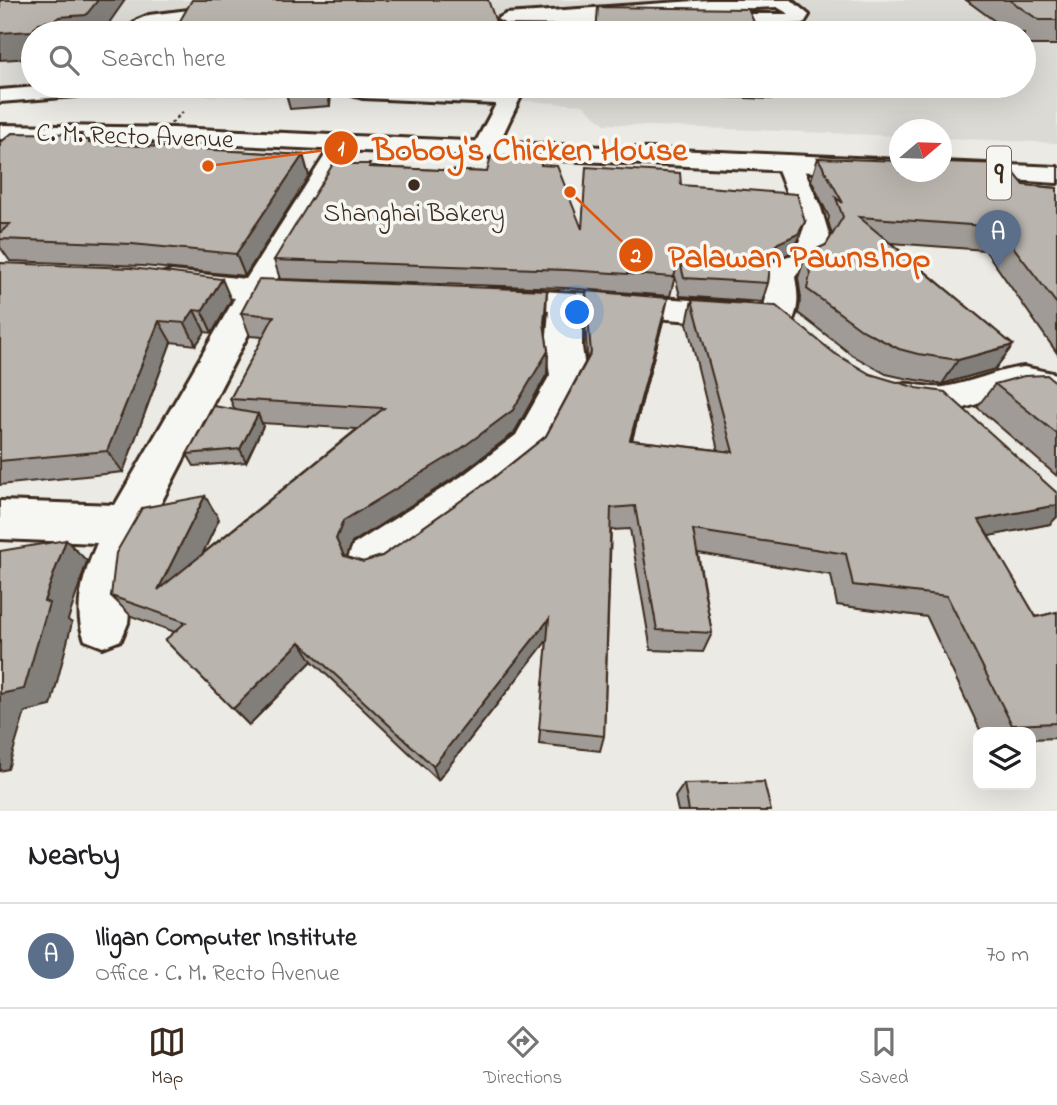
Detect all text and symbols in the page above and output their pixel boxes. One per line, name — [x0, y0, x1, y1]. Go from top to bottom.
search box — [21, 21, 1036, 98]
icon: search — [45, 41, 83, 79]
text: Search here — [101, 41, 226, 79]
street label: C. M. Recto Avenue — [35, 116, 235, 160]
north arrow — [889, 119, 952, 182]
callout: Boboy's Chicken House — [324, 121, 701, 175]
text: Boboy's Chicken House — [371, 128, 689, 177]
text: 1 — [338, 135, 345, 165]
road number: 9 — [987, 146, 1011, 200]
marker: Shanghai Bakery — [406, 177, 422, 193]
place label: Shanghai Bakery — [323, 196, 505, 234]
pin: A — [975, 210, 1021, 268]
callout: Palawan Pawnshop — [619, 228, 944, 282]
text: Palawan Pawnshop — [668, 235, 930, 283]
text: 2 — [630, 242, 642, 272]
your location — [560, 295, 594, 329]
map controls — [973, 727, 1036, 790]
button: layers — [973, 727, 1036, 790]
text: Nearby — [28, 835, 120, 879]
text: Iligan Computer Institute — [95, 920, 357, 958]
text: A — [44, 939, 58, 972]
text: 70 m — [986, 939, 1029, 972]
text: Office · C. M. Recto Avenue — [95, 958, 340, 991]
tab: Map — [148, 1023, 186, 1092]
tab: Directions — [483, 1023, 562, 1092]
tab: Saved — [859, 1023, 909, 1092]

